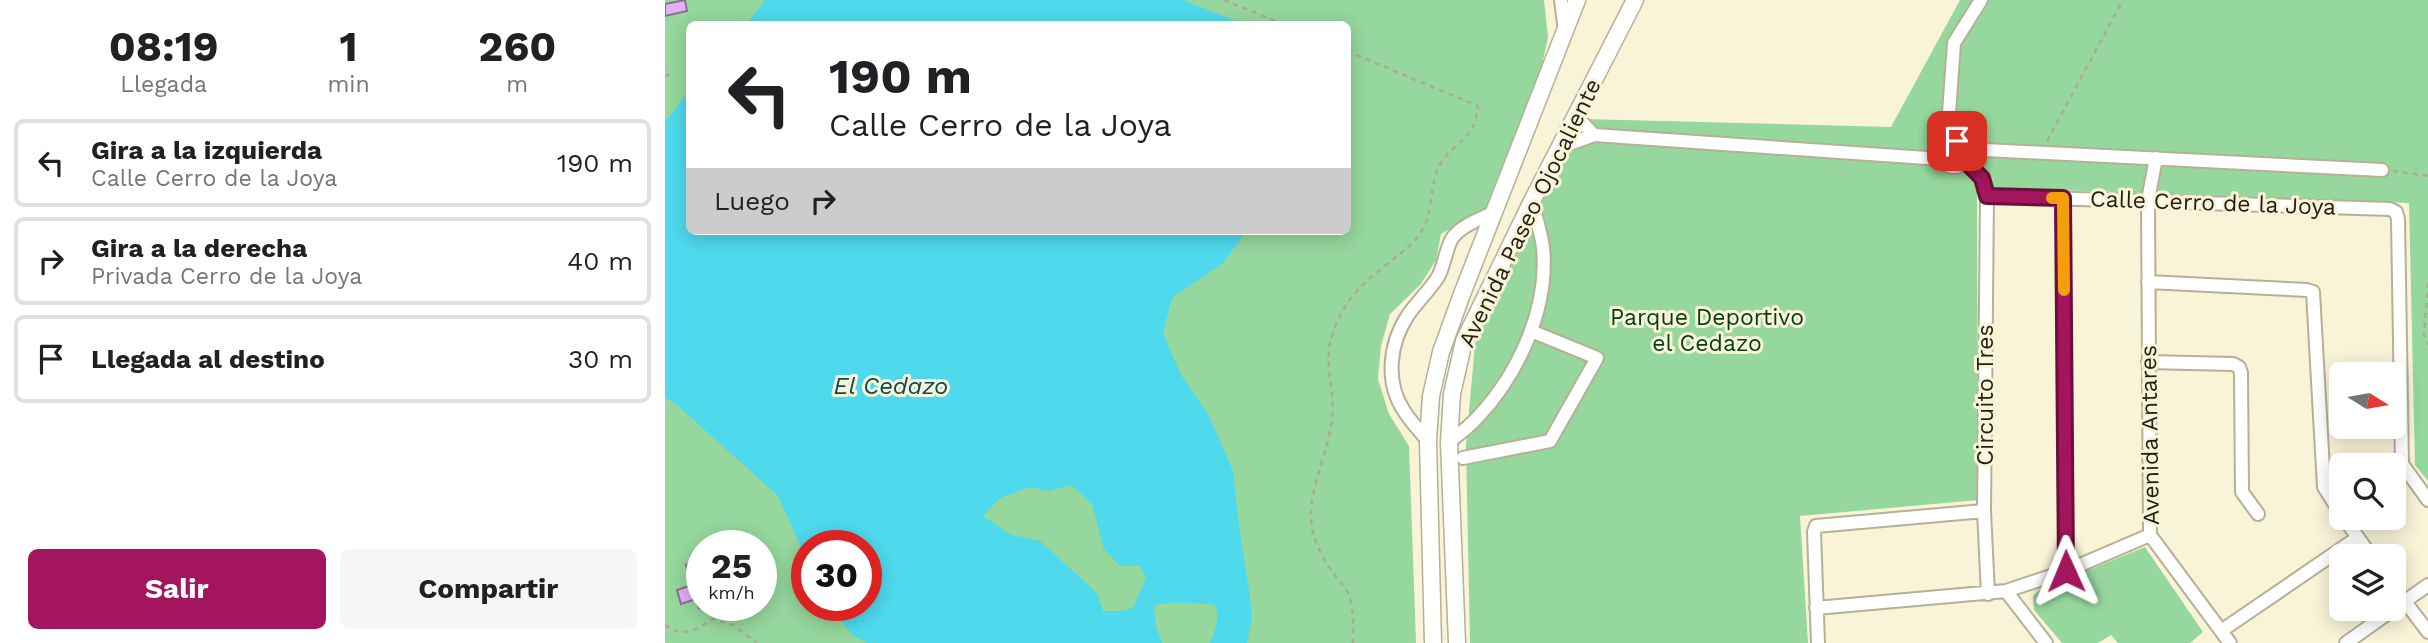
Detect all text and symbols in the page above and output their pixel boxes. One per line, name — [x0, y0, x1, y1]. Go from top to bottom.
text: 08:19 — [109, 22, 219, 71]
text: 1 — [339, 22, 358, 71]
text: 260 — [478, 22, 556, 71]
text: 190 m — [829, 47, 972, 105]
icon: left — [714, 49, 805, 140]
text: Llegada — [120, 71, 207, 98]
text: min — [327, 71, 370, 98]
text: m — [506, 71, 528, 98]
street label: Avenida Paseo Ojocaliente — [1453, 74, 1607, 352]
text: Calle Cerro de la Joya — [829, 106, 1172, 144]
pin — [1927, 111, 1987, 171]
icon: arrive — [1938, 122, 1976, 160]
text: Gira a la izquierda — [91, 135, 322, 165]
icon: left — [32, 144, 70, 182]
text: 190 m — [557, 148, 633, 178]
text: Calle Cerro de la Joya — [91, 165, 337, 192]
icon: right — [804, 182, 842, 220]
street label: Calle Cerro de la Joya — [2089, 185, 2337, 221]
text: Luego — [714, 186, 790, 216]
text: Gira a la derecha — [91, 233, 307, 263]
icon: right — [32, 242, 70, 280]
text: 40 m — [567, 246, 633, 276]
text: Privada Cerro de la Joya — [91, 263, 362, 290]
park label: Parque Deportivo el Cedazo — [1610, 304, 1804, 357]
street label: Circuito Tres — [1972, 324, 1999, 466]
icon: arrive — [32, 340, 70, 378]
text: Llegada al destino — [91, 344, 325, 374]
text: 30 m — [568, 344, 633, 374]
street label: Avenida Antares — [2135, 345, 2165, 525]
north arrow — [2329, 362, 2406, 439]
map controls — [2329, 362, 2406, 621]
water label: El Cedazo — [834, 372, 948, 400]
button: search — [2329, 453, 2406, 530]
speed limit sign: 30 — [791, 530, 882, 621]
position arrow — [2029, 534, 2103, 608]
button: layers — [2329, 544, 2406, 621]
text: 25 — [711, 545, 752, 587]
button: Salir — [28, 549, 326, 629]
button: Compartir — [340, 549, 637, 629]
text: km/h — [708, 582, 755, 603]

